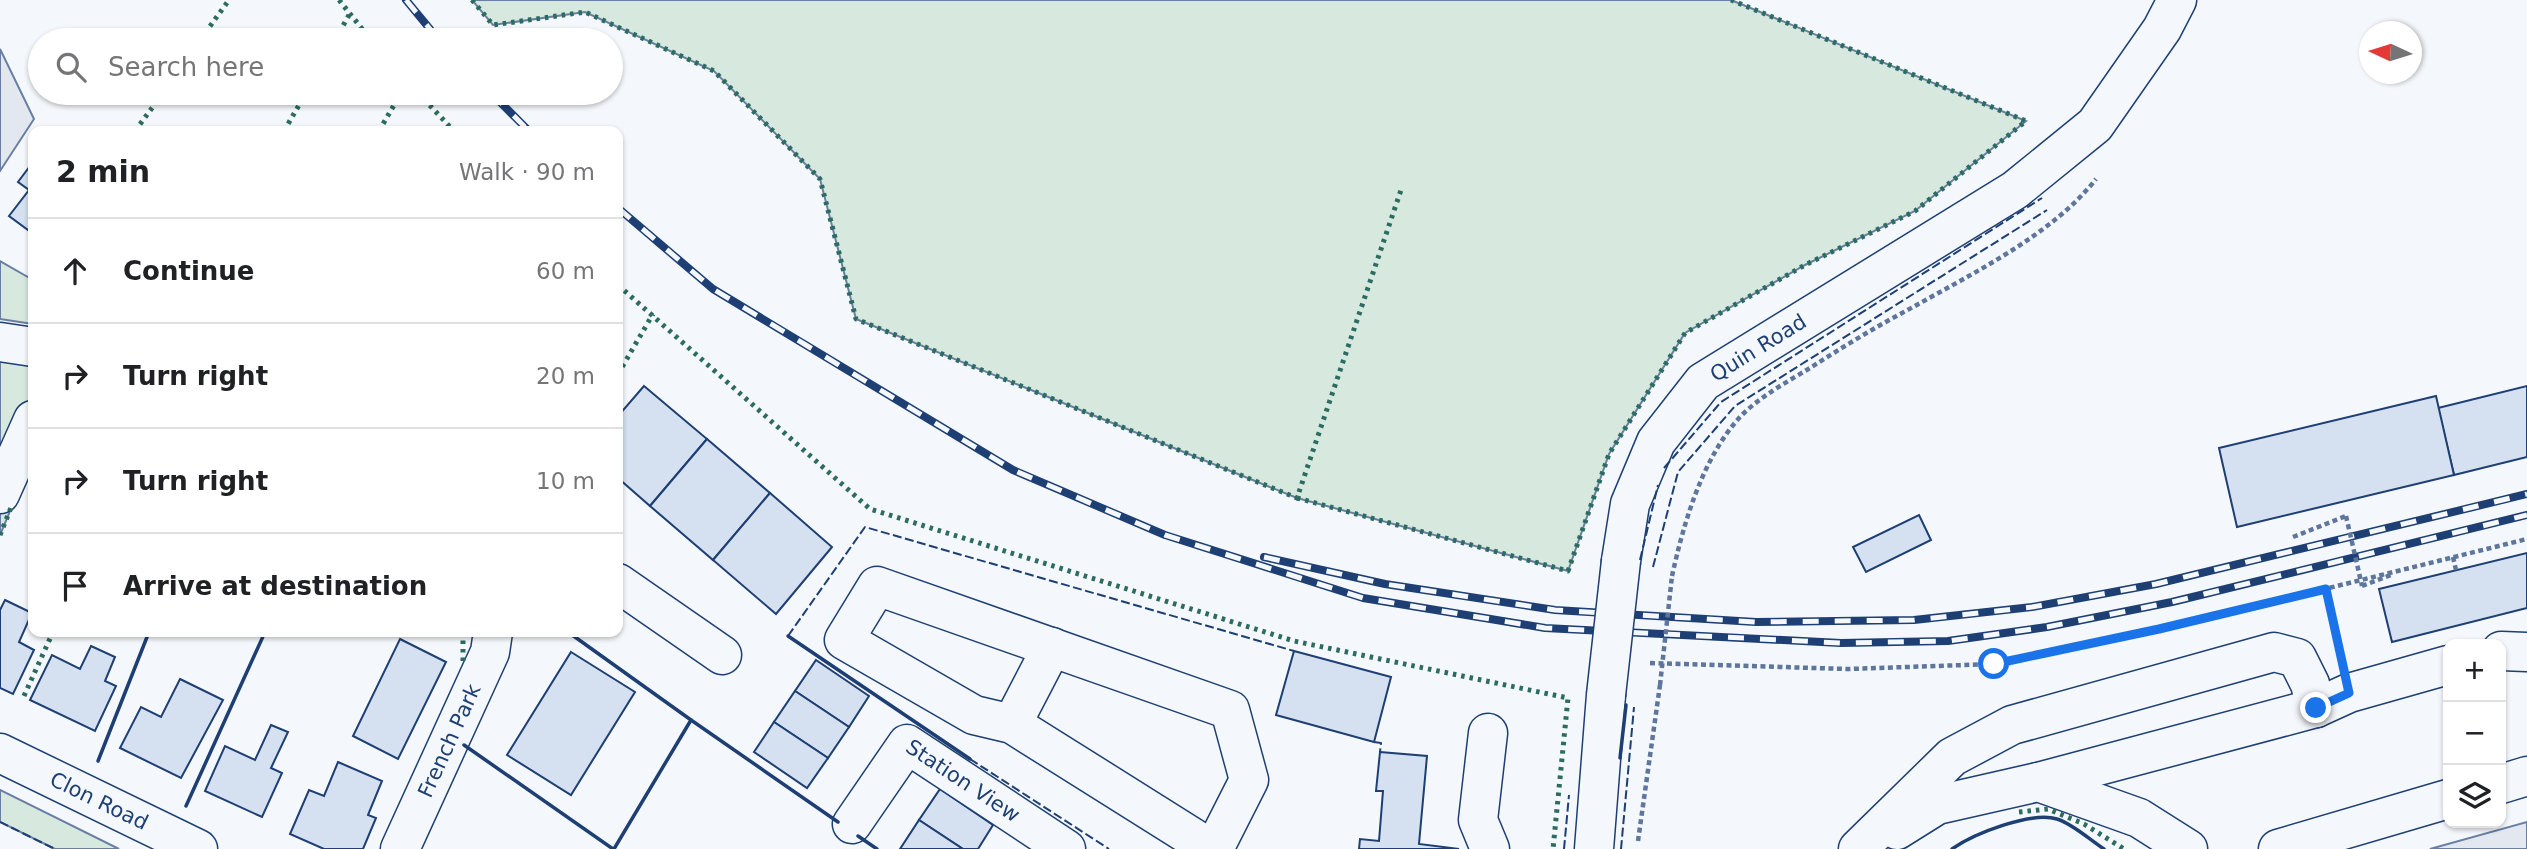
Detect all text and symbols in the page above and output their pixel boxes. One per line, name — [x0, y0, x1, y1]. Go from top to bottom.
north arrow — [2359, 21, 2422, 84]
search box — [28, 28, 623, 105]
icon: search — [52, 48, 90, 86]
text: Search here — [108, 52, 264, 82]
text: 2 min — [56, 154, 150, 189]
text: Walk · 90 m — [459, 159, 595, 185]
icon: ahead — [56, 252, 94, 290]
text: Continue — [123, 256, 254, 286]
text: 60 m — [536, 258, 595, 284]
street label: Quin Road — [1706, 309, 1811, 387]
icon: right — [56, 357, 94, 395]
text: Turn right — [123, 361, 268, 391]
text: 20 m — [536, 363, 595, 389]
icon: right — [56, 462, 94, 500]
text: Turn right — [123, 466, 268, 496]
text: 10 m — [536, 468, 595, 494]
icon: arrive — [56, 567, 94, 605]
text: Arrive at destination — [123, 571, 427, 601]
map controls — [2443, 639, 2506, 828]
button: + — [2443, 639, 2506, 702]
route start — [1978, 648, 2009, 679]
street label: French Park — [413, 680, 486, 801]
route end — [2300, 692, 2331, 723]
button: − — [2443, 702, 2506, 765]
street label: Station View — [901, 735, 1024, 827]
button: layers — [2443, 765, 2506, 828]
street label: Clon Road — [46, 767, 152, 835]

